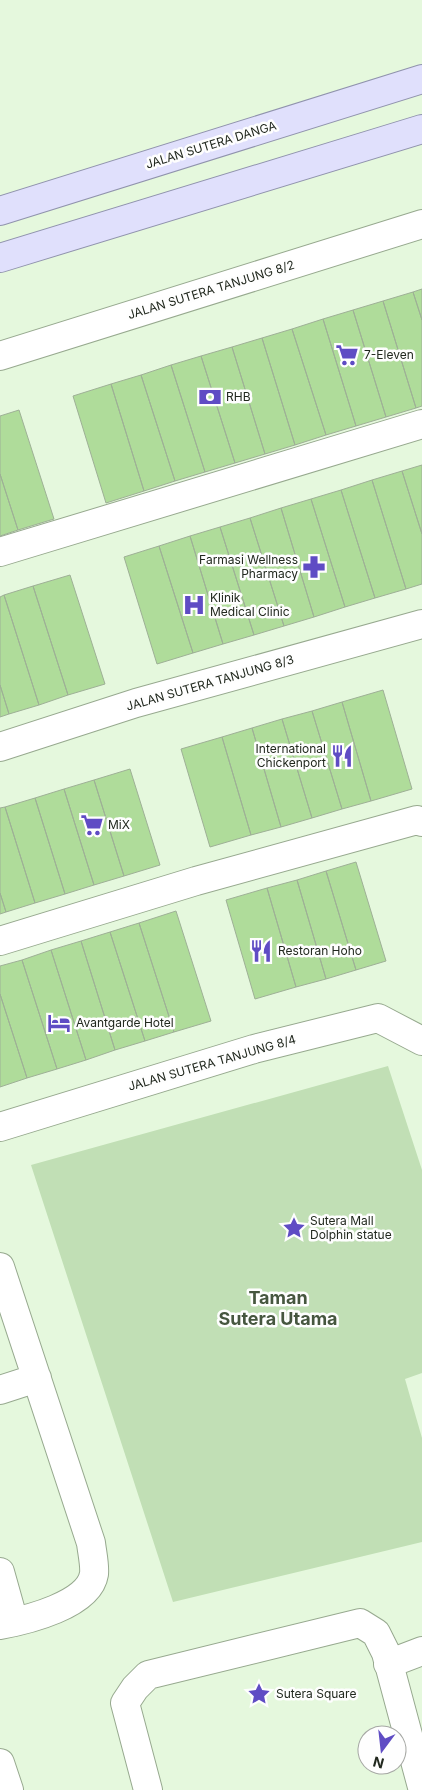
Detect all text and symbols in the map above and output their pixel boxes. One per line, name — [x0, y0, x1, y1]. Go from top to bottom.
street label: JALAN SUTERA DANGA — [144, 117, 278, 172]
street label: JALAN SUTERA TANJUNG 8/2 — [126, 257, 296, 322]
supermarket icon: 7-Eleven — [334, 342, 360, 368]
place label: 7-Eleven — [364, 347, 414, 362]
bank icon: RHB — [197, 384, 223, 410]
place label: RHB — [226, 389, 251, 404]
place label: Farmasi Wellness Pharmacy — [199, 552, 298, 581]
pharmacy icon: Farmasi Wellness Pharmacy — [301, 554, 327, 580]
place label: Klinik Medical Clinic — [210, 590, 290, 619]
hospital icon: Klinik Medical Clinic — [181, 592, 207, 618]
street label: JALAN SUTERA TANJUNG 8/3 — [124, 651, 295, 714]
place label: International Chickenport — [256, 741, 326, 770]
restaurant icon: International Chickenport — [329, 743, 355, 769]
supermarket icon: MiX — [79, 812, 105, 838]
place label: MiX — [108, 817, 130, 832]
restaurant icon: Restoran Hoho — [248, 938, 274, 964]
place label: Restoran Hoho — [278, 943, 362, 958]
hotel icon: Avantgarde Hotel — [46, 1010, 72, 1036]
place label: Avantgarde Hotel — [76, 1015, 174, 1030]
street label: JALAN SUTERA TANJUNG 8/4 — [126, 1031, 298, 1094]
place label: Sutera Mall Dolphin statue — [310, 1213, 392, 1242]
place icon: Sutera Mall Dolphin statue — [281, 1215, 307, 1241]
district label: Taman Sutera Utama — [218, 1287, 338, 1329]
place icon: Sutera Square — [246, 1681, 272, 1707]
place label: Sutera Square — [276, 1686, 356, 1701]
north arrow — [357, 1725, 407, 1775]
text: N — [371, 1753, 386, 1773]

